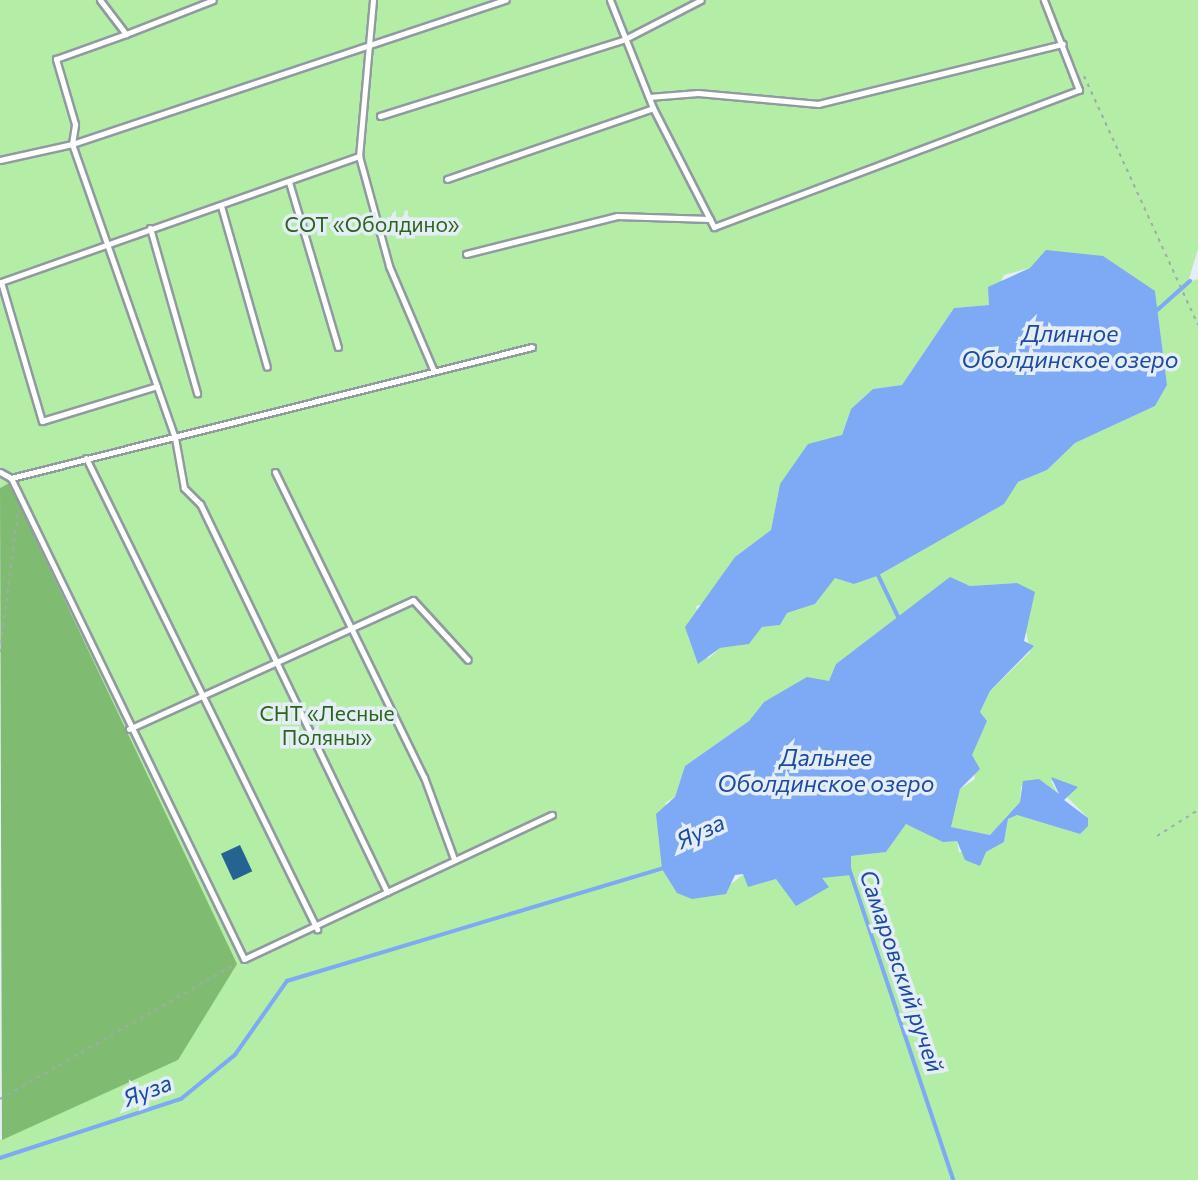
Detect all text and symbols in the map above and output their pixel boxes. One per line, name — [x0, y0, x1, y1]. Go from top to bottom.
park label: СОТ «Оболдино» — [285, 211, 459, 237]
water label: Длинное Оболдинское озеро — [962, 319, 1178, 373]
park label: СНТ «Лесные Поляны» — [259, 700, 395, 750]
water label: Дальнее Оболдинское озеро — [718, 743, 934, 797]
water label: Яуза — [671, 808, 729, 854]
water label: Самаровский ручей — [854, 866, 950, 1076]
water label: Яуза — [119, 1068, 175, 1112]

